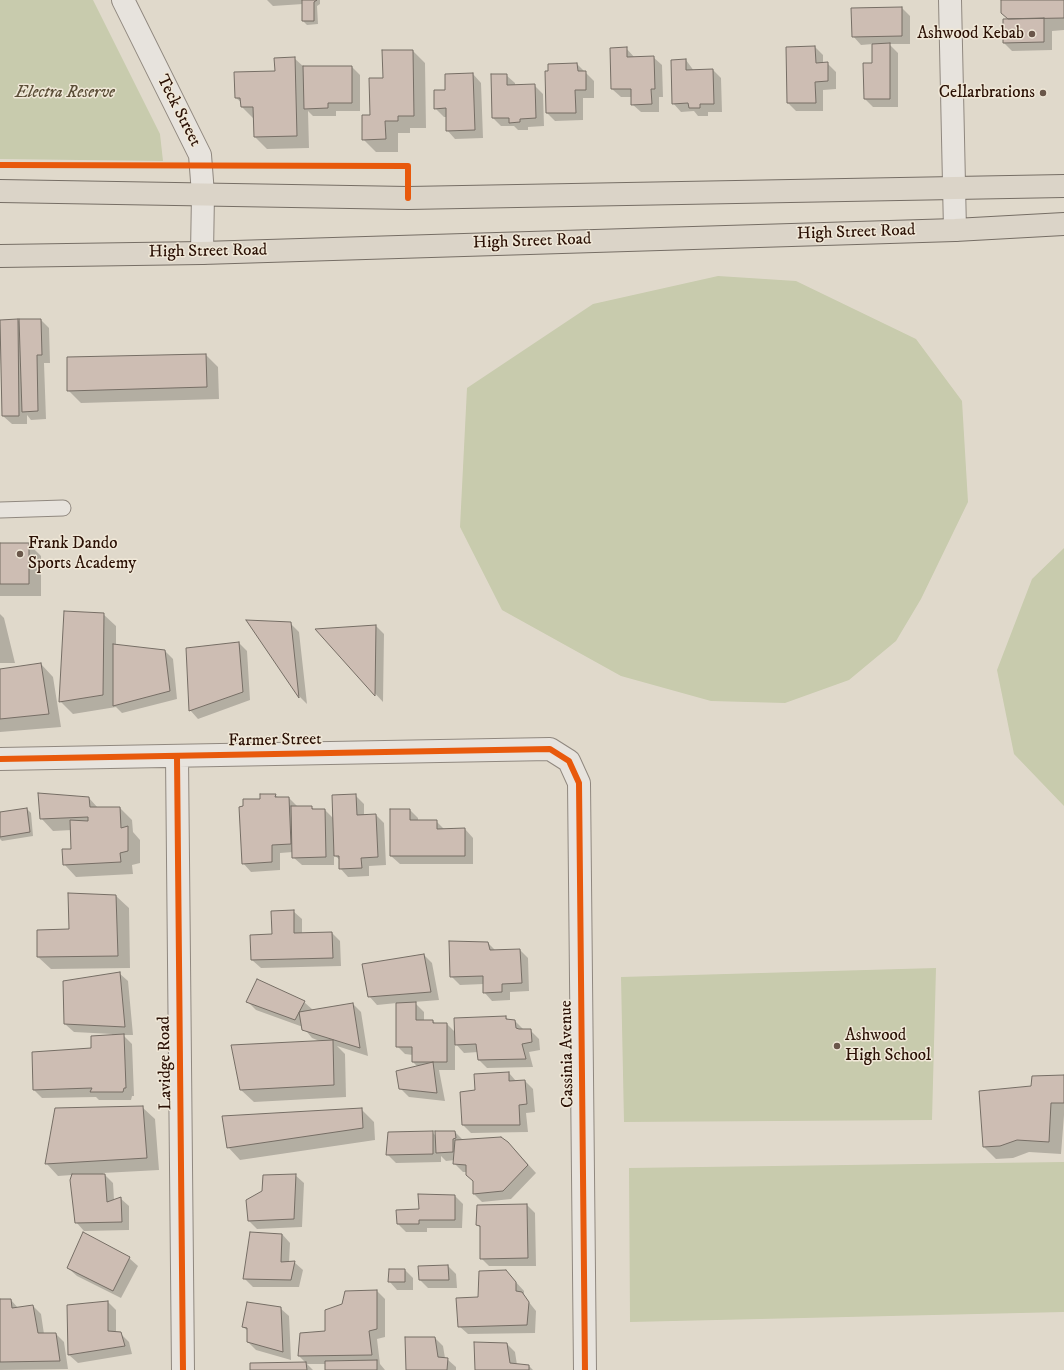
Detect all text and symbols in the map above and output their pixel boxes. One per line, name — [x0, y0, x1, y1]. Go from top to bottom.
place label: Ashwood Kebab — [917, 24, 1024, 44]
marker: Ashwood Kebab — [1027, 29, 1037, 39]
street label: Teck Street — [151, 72, 205, 150]
park label: Electra Reserve — [15, 83, 115, 103]
place label: Cellarbrations — [939, 83, 1035, 103]
marker: Cellarbrations — [1038, 88, 1048, 98]
street label: High Street Road — [796, 221, 916, 245]
street label: High Street Road — [472, 230, 592, 254]
street label: High Street Road — [149, 241, 267, 263]
place label: Frank Dando Sports Academy — [28, 534, 136, 574]
marker: Frank Dando Sports Academy — [15, 549, 25, 559]
street label: Farmer Street — [228, 730, 322, 752]
street label: Cassinia Avenue — [557, 1000, 579, 1108]
street label: Lavidge Road — [155, 1016, 177, 1110]
place label: Ashwood High School — [845, 1026, 931, 1066]
marker: Ashwood High School — [832, 1041, 842, 1051]

